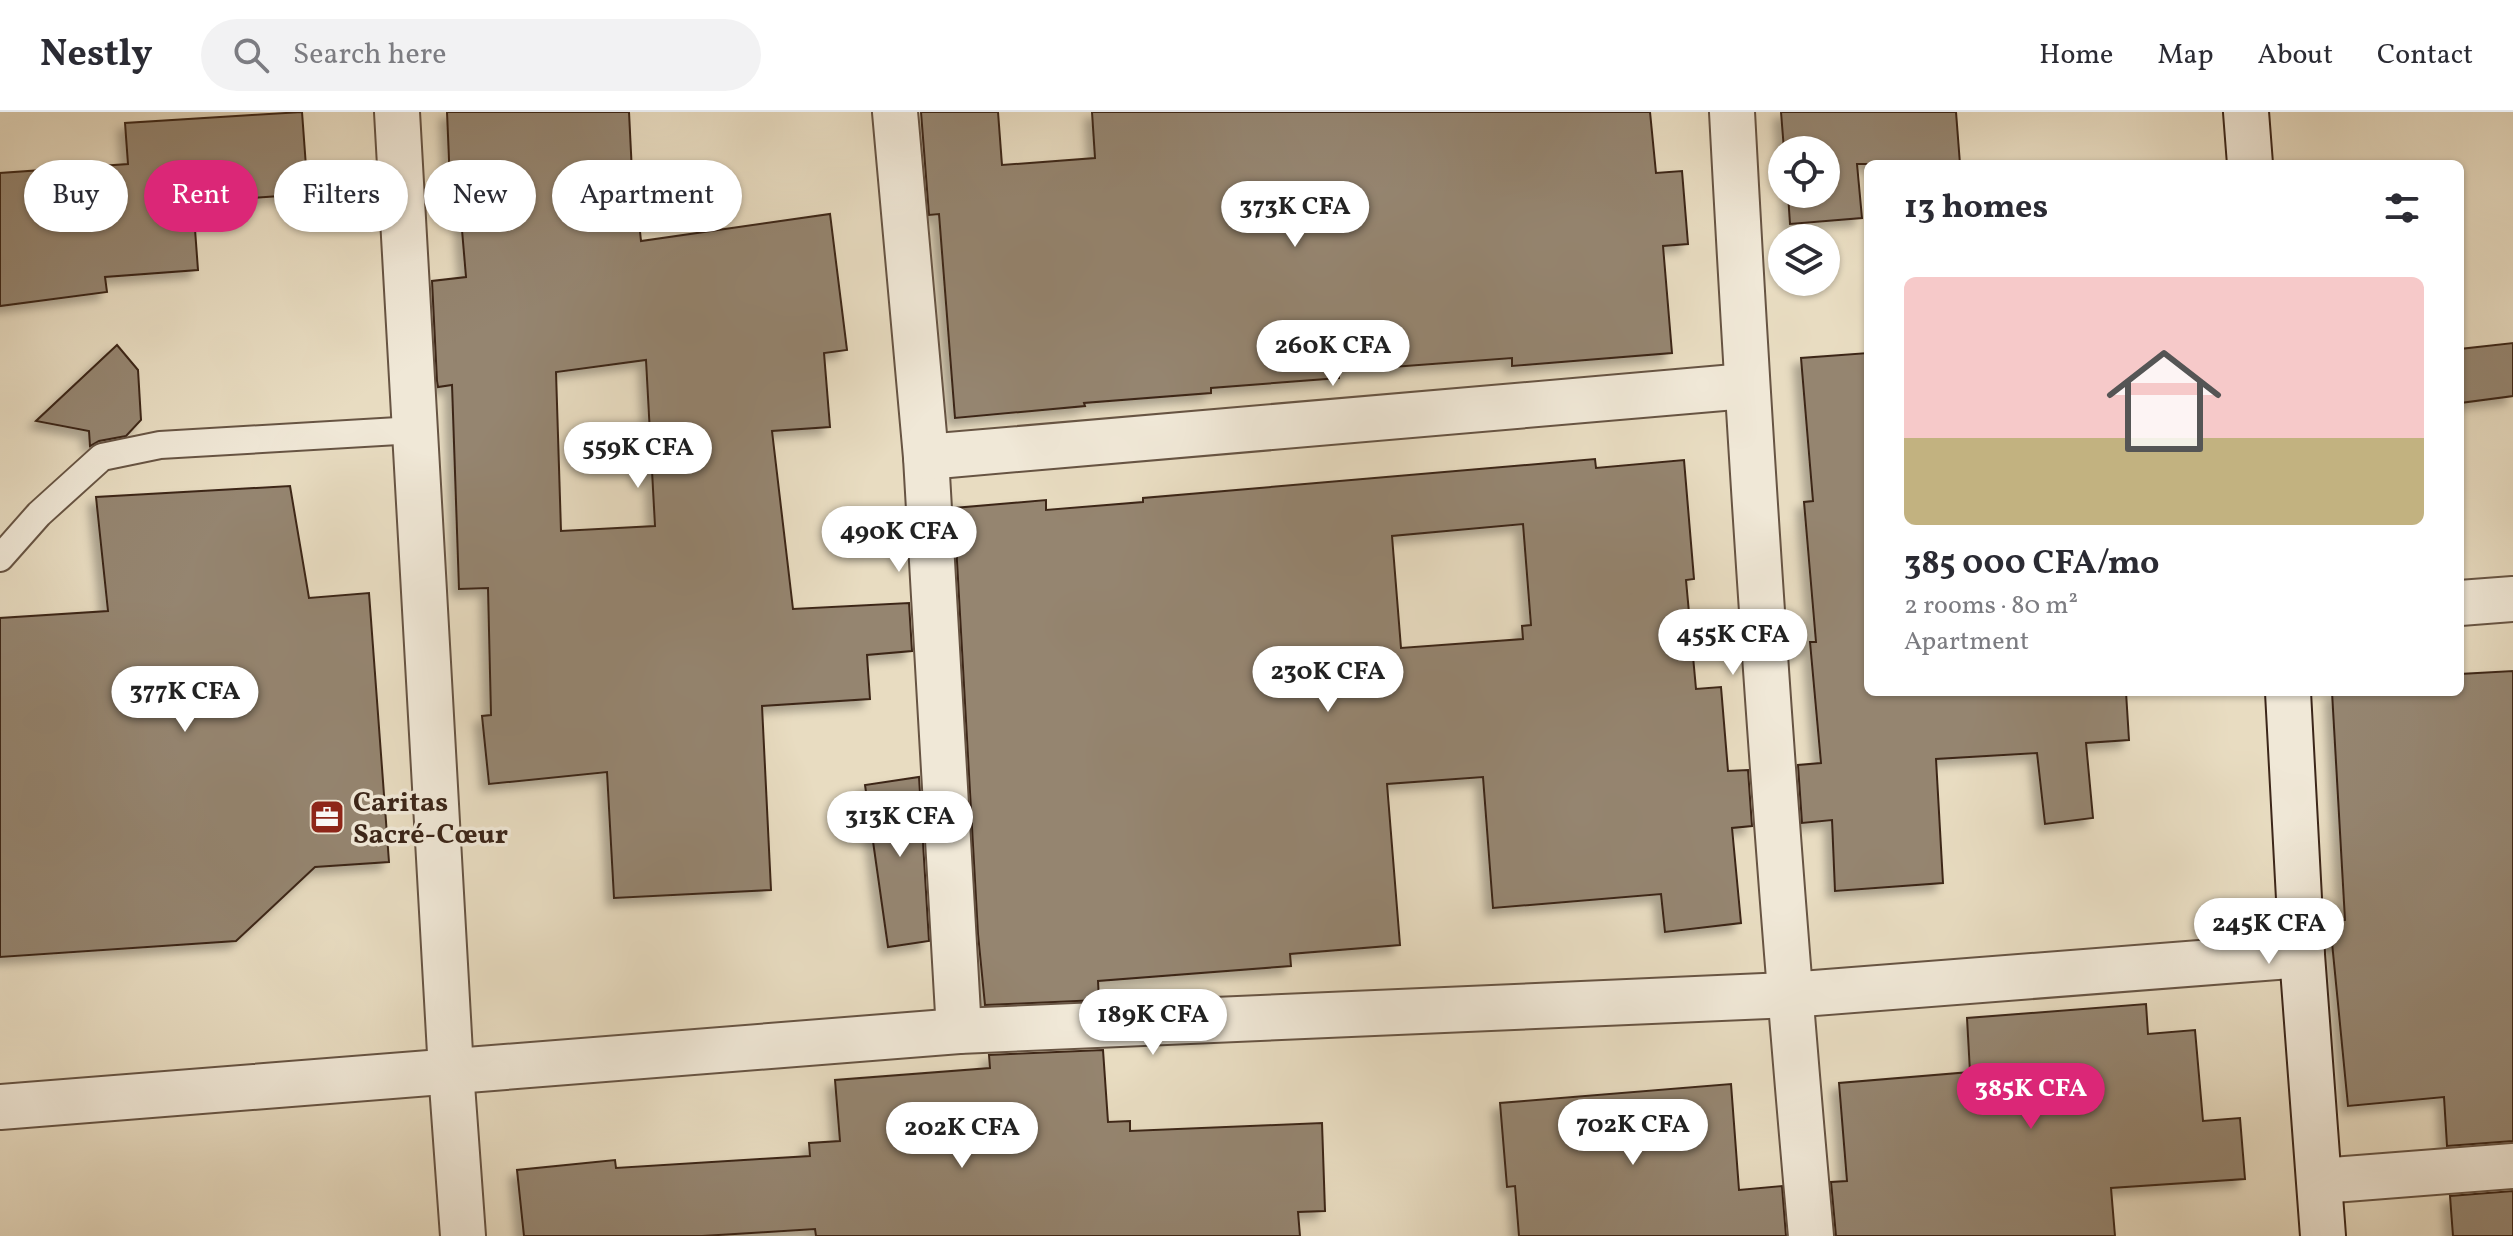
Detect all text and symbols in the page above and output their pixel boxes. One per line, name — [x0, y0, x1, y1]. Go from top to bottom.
search box — [201, 19, 761, 91]
text: Nestly — [40, 29, 153, 82]
icon: search — [229, 33, 273, 77]
text: Search here — [293, 34, 446, 76]
text: Home — [2039, 36, 2113, 75]
text: Map — [2157, 36, 2213, 75]
text: About — [2257, 36, 2333, 75]
text: Contact — [2377, 36, 2473, 75]
map controls — [1768, 136, 1840, 296]
button: locate — [1768, 136, 1840, 208]
chip: Buy — [24, 160, 128, 232]
chip: Rent — [144, 160, 258, 232]
chip: Filters — [274, 160, 408, 232]
chip: New — [424, 160, 536, 232]
chip: Apartment — [552, 160, 742, 232]
pin: 373K CFA — [1212, 181, 1378, 249]
text: 13 homes — [1904, 185, 2048, 232]
icon: filters — [2380, 186, 2424, 230]
text: 373K CFA — [1239, 189, 1351, 225]
button: layers — [1768, 224, 1840, 296]
pin: 260K CFA — [1250, 320, 1416, 388]
text: 260K CFA — [1275, 328, 1391, 364]
icon: home — [2092, 329, 2236, 473]
pin: 559K CFA — [555, 422, 721, 490]
text: 559K CFA — [582, 430, 694, 466]
pin: 490K CFA — [816, 506, 982, 574]
text: 490K CFA — [840, 514, 958, 550]
text: 385 000 CFA/mo — [1904, 541, 2159, 588]
text: 2 rooms · 80 m² — [1904, 588, 2078, 624]
pin: 455K CFA — [1650, 609, 1816, 677]
text: 455K CFA — [1676, 617, 1790, 653]
text: Apartment — [1904, 624, 2029, 660]
pin: 230K CFA — [1245, 646, 1411, 714]
text: 230K CFA — [1270, 654, 1386, 690]
pin: 377K CFA — [102, 666, 268, 734]
text: 377K CFA — [129, 674, 241, 710]
place label: Caritas Sacré-Cœur — [353, 784, 508, 855]
pin: 313K CFA — [817, 791, 983, 859]
office icon: Caritas Sacré-Cœur — [308, 798, 346, 836]
text: 313K CFA — [845, 799, 955, 835]
pin: 245K CFA — [2186, 898, 2352, 966]
text: 245K CFA — [2212, 906, 2326, 942]
pin: 189K CFA — [1070, 989, 1236, 1057]
text: 189K CFA — [1097, 997, 1209, 1033]
pin: 385K CFA — [1948, 1063, 2114, 1131]
text: 385K CFA — [1975, 1071, 2087, 1107]
pin: 702K CFA — [1550, 1099, 1716, 1167]
pin: 202K CFA — [879, 1102, 1045, 1170]
text: 702K CFA — [1576, 1107, 1690, 1143]
text: 202K CFA — [904, 1110, 1020, 1146]

